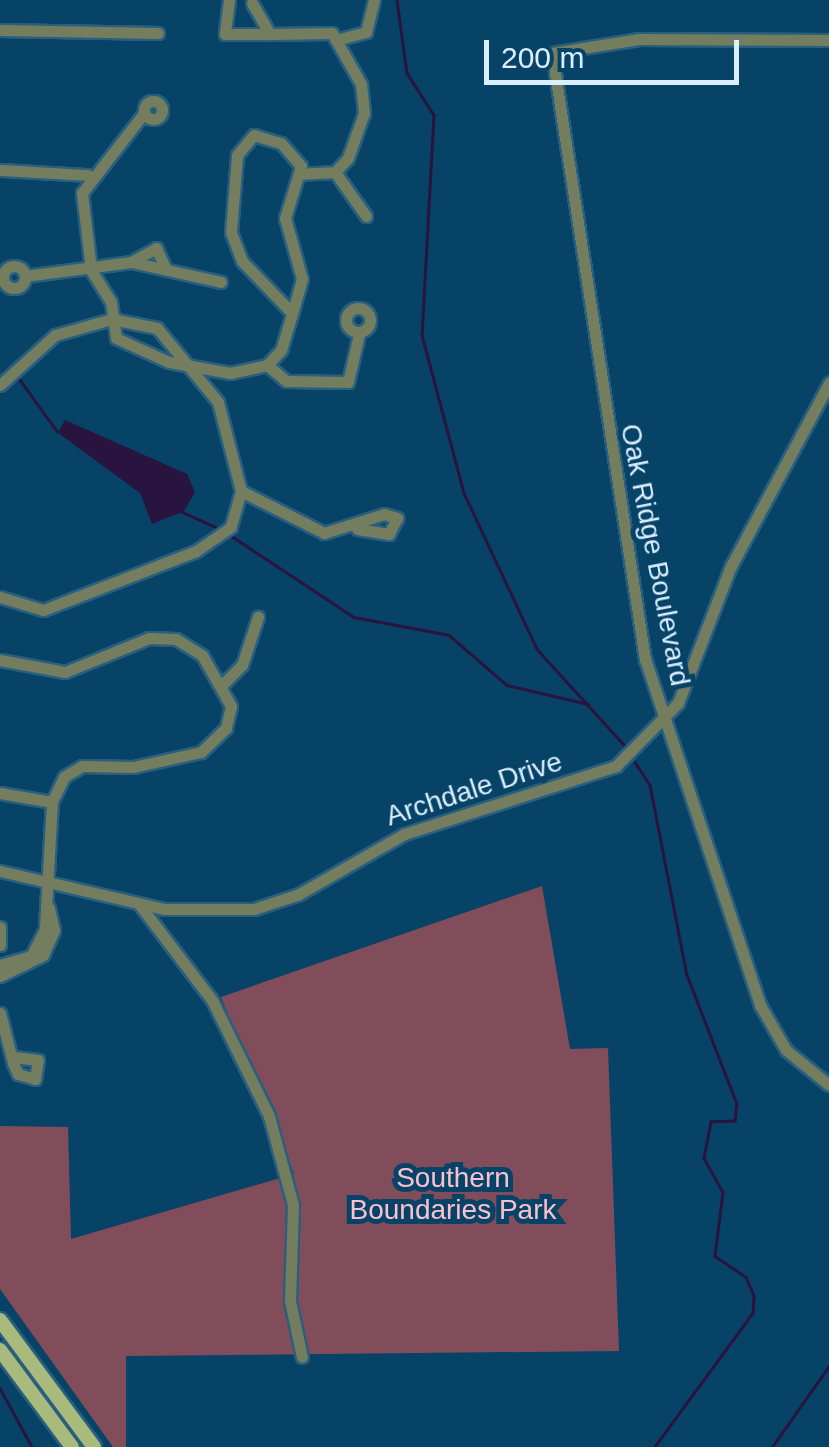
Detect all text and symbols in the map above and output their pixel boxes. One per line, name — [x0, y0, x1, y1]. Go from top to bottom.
scale bar — [489, 20, 744, 82]
text: 200 m — [501, 41, 584, 74]
street label: Oak Ridge Boulevard — [613, 421, 697, 689]
street label: Archdale Drive — [381, 745, 567, 833]
park label: Southern Boundaries Park — [349, 1161, 557, 1227]

